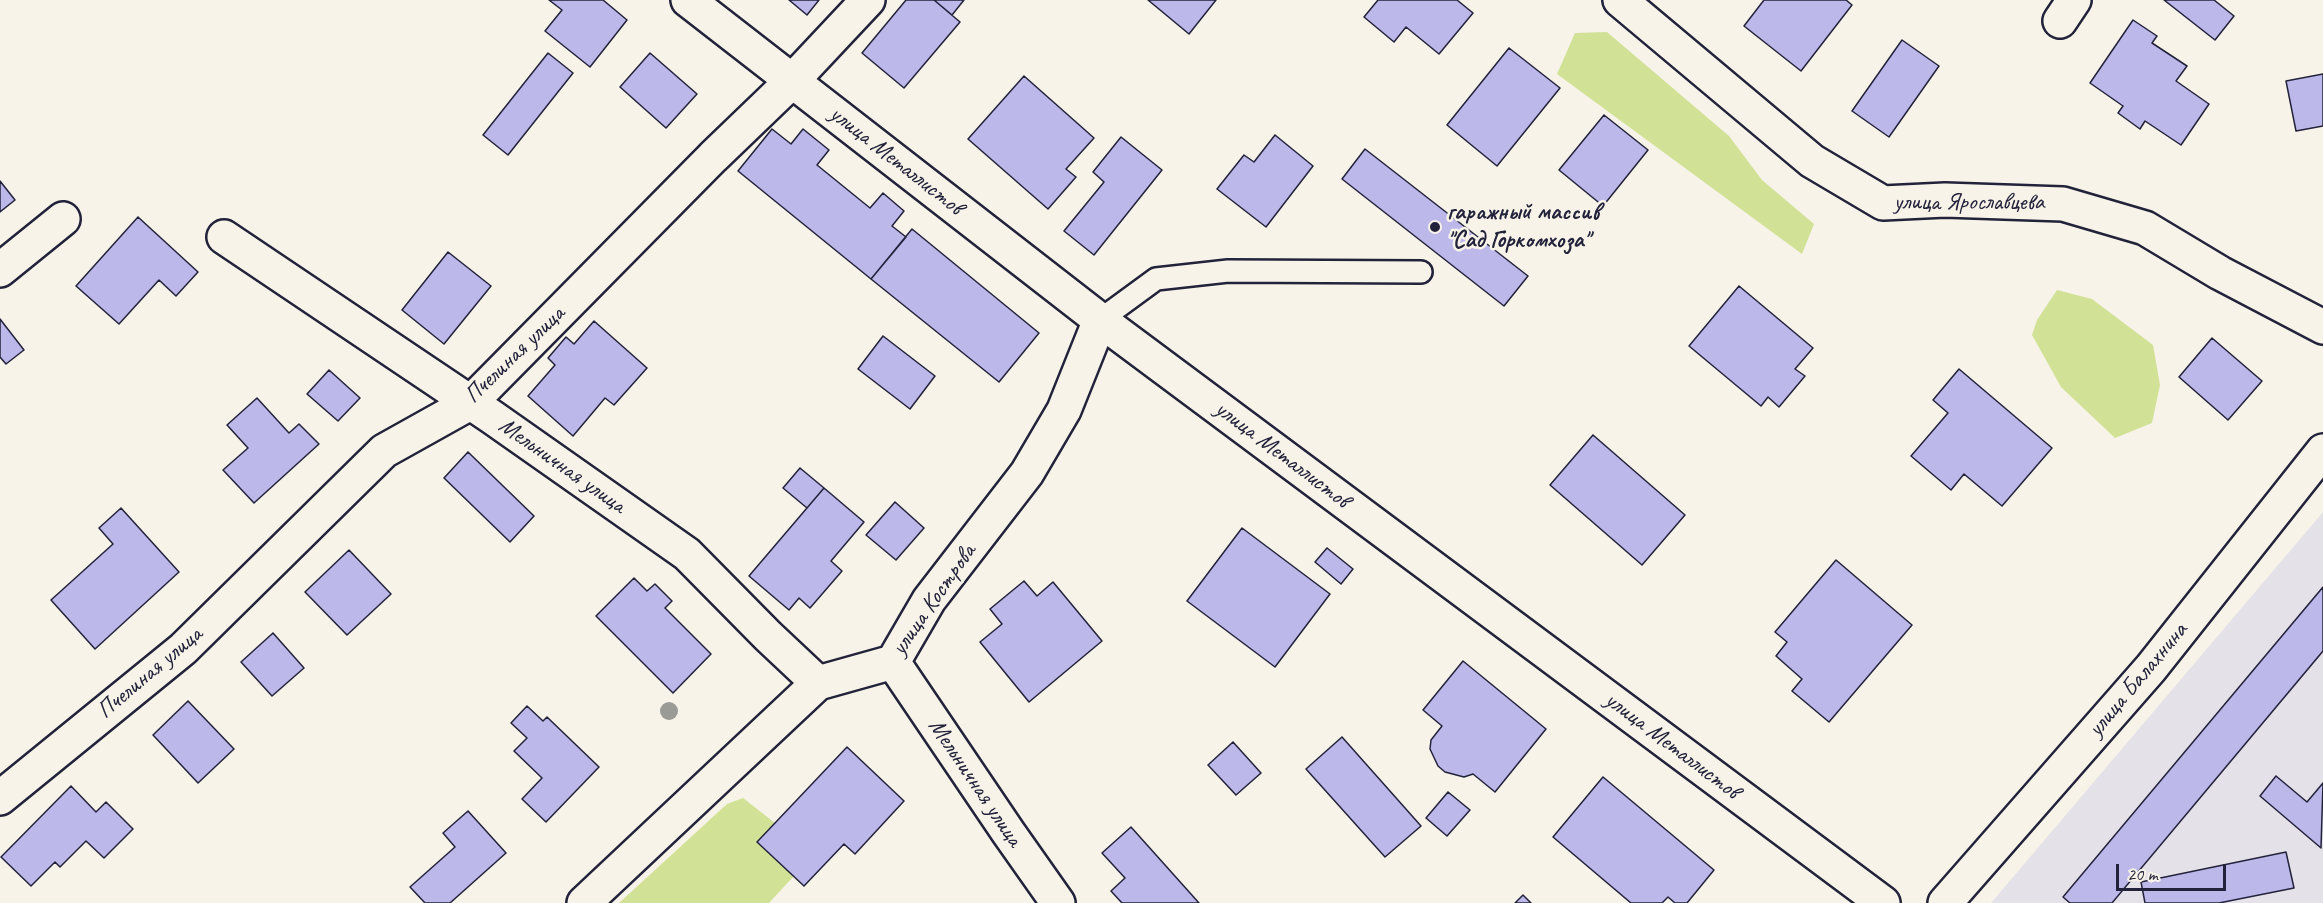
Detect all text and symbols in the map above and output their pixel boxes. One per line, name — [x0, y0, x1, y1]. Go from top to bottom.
street label: улица Металлистов — [824, 100, 968, 222]
street label: улица Ярославцева — [1894, 189, 2044, 217]
place label: гаражный массив "Сад Горкомхоза" — [1447, 199, 1600, 255]
marker: гаражный массив "Сад Горкомхоза" — [1428, 220, 1442, 234]
street label: Пчелиная улица — [459, 300, 571, 410]
street label: улица Металлистов — [1209, 395, 1355, 515]
street label: Мельничная улица — [493, 412, 631, 520]
street label: улица Кострова — [885, 539, 983, 661]
street label: улица Балахнина — [2082, 617, 2194, 743]
street label: Пчелиная улица — [92, 621, 208, 725]
street label: улица Металлистов — [1599, 686, 1745, 806]
street label: Мельничная улица — [922, 713, 1028, 853]
scale bar — [2119, 852, 2228, 890]
text: 20 m — [2127, 863, 2158, 885]

